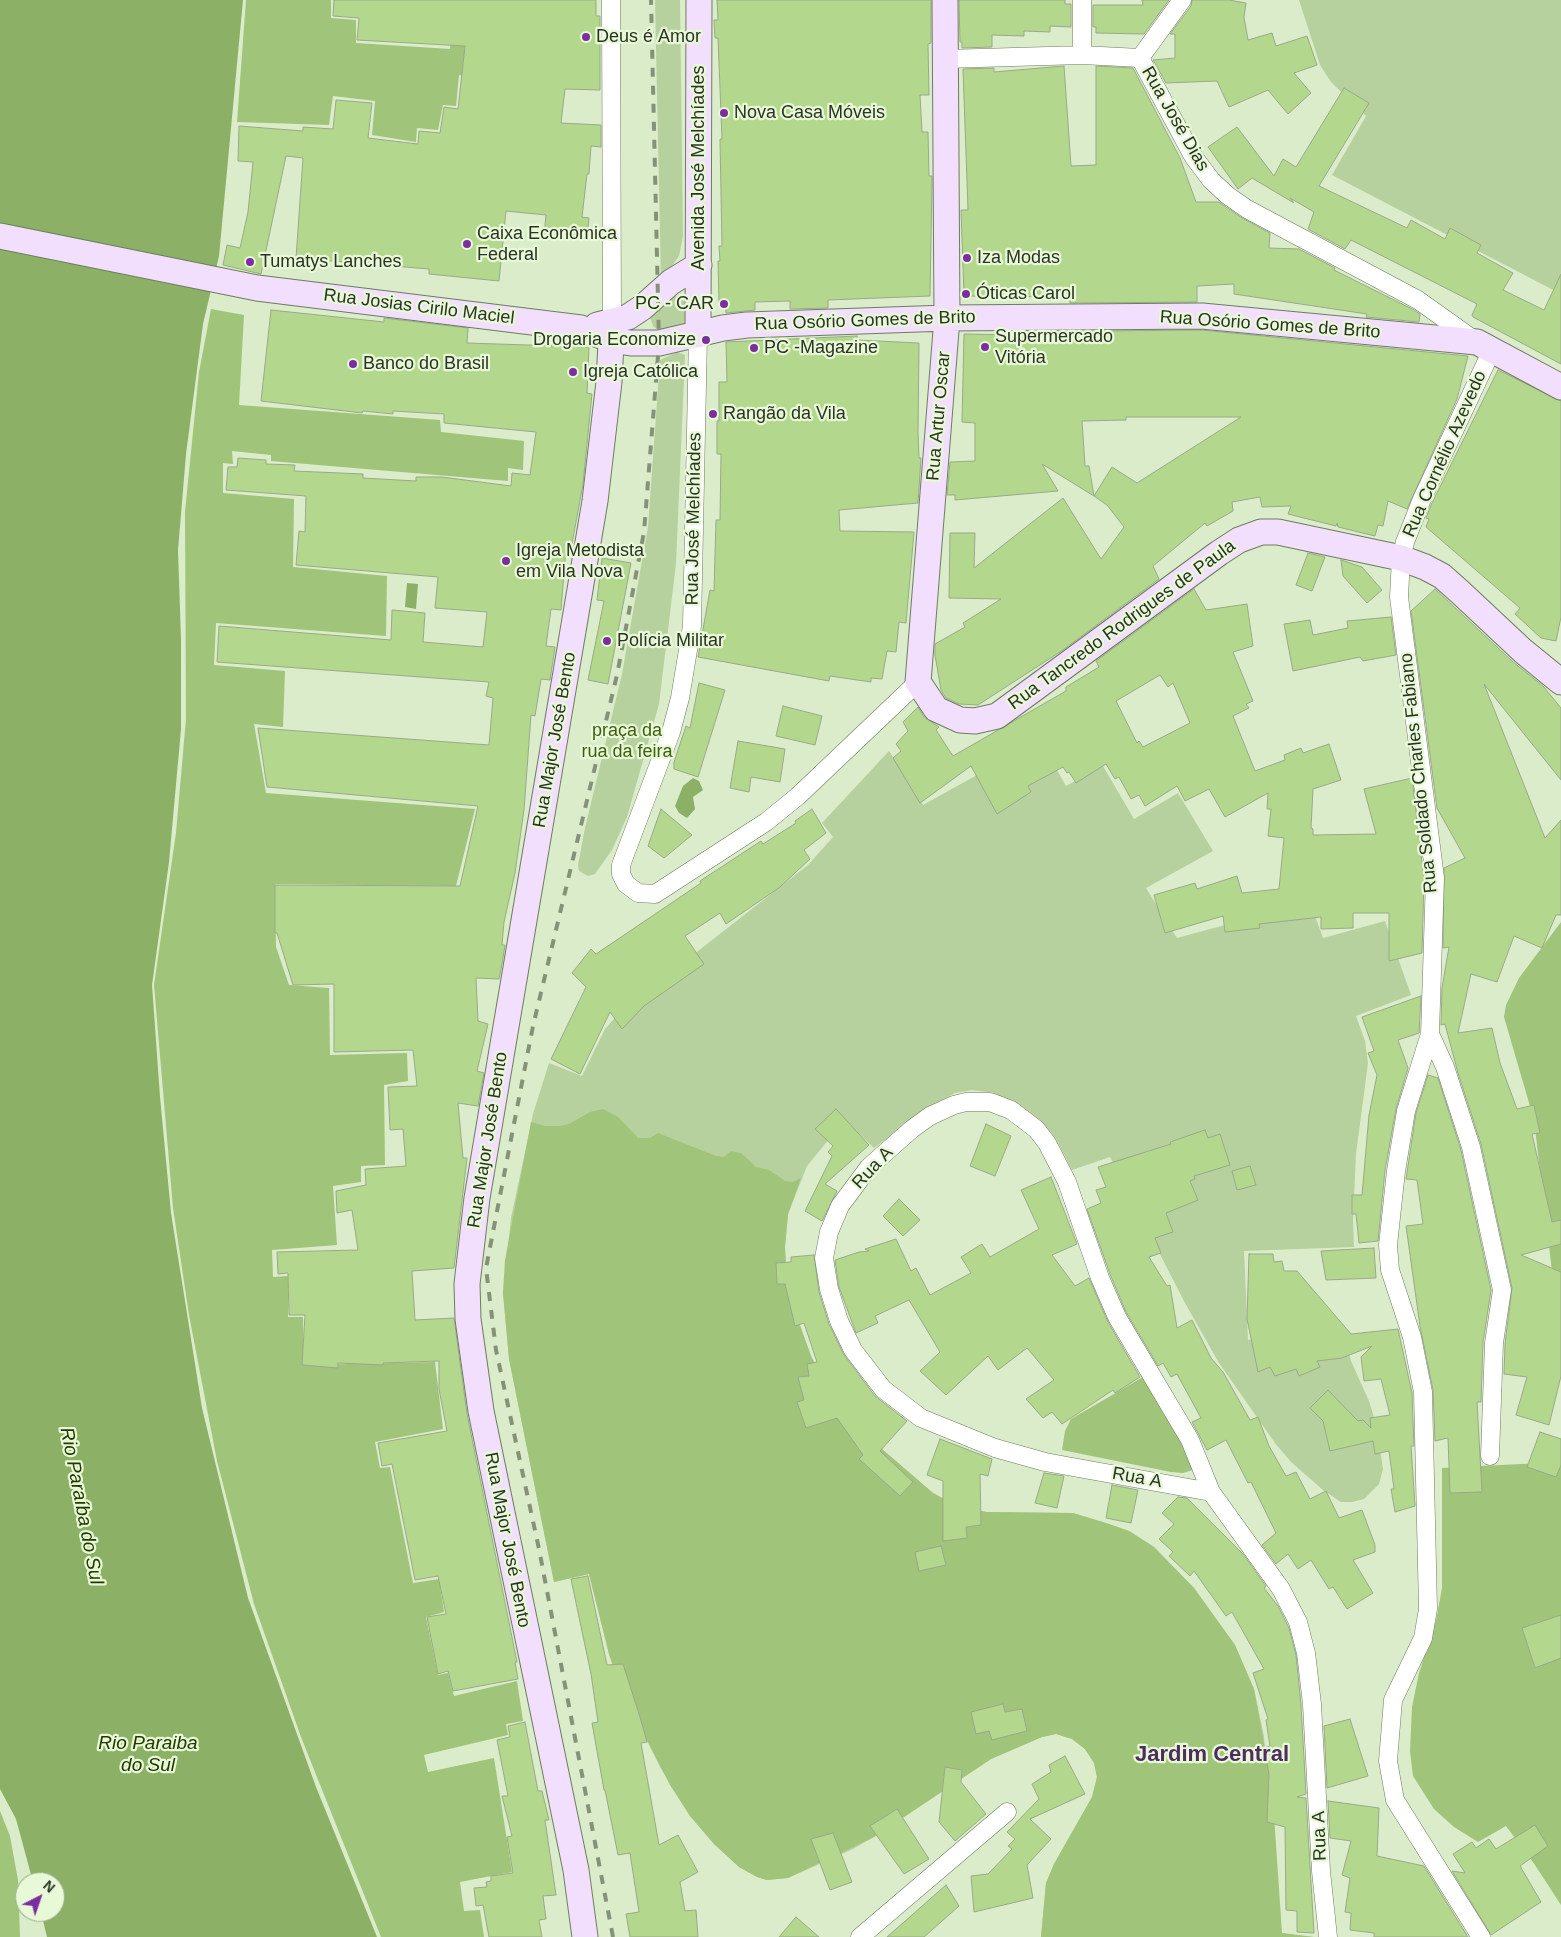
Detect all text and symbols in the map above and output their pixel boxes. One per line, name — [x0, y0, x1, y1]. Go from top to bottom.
place label: Deus é Amor — [596, 26, 701, 48]
marker: Deus é Amor — [580, 31, 592, 43]
street label: Rua José Dias — [1136, 63, 1214, 175]
street label: Avenida José Melchíades — [688, 66, 710, 270]
place label: Nova Casa Móveis — [734, 102, 885, 124]
marker: Nova Casa Móveis — [718, 107, 730, 119]
place label: Caixa Econômica Federal — [477, 223, 617, 266]
marker: Caixa Econômica Federal — [461, 238, 473, 250]
place label: Iza Modas — [977, 247, 1060, 269]
place label: Tumatys Lanches — [260, 251, 401, 273]
marker: Iza Modas — [961, 252, 973, 264]
marker: Tumatys Lanches — [244, 256, 256, 268]
place label: Óticas Carol — [976, 283, 1075, 305]
street label: Rua Josias Cirilo Maciel — [322, 285, 516, 329]
marker: Óticas Carol — [960, 288, 972, 300]
place label: PC - CAR — [635, 293, 714, 315]
marker: PC - CAR — [718, 298, 730, 310]
street label: Rua Osório Gomes de Brito — [754, 306, 976, 336]
street label: Rua Osório Gomes de Brito — [1159, 307, 1381, 343]
place label: Supermercado Vitória — [995, 326, 1113, 368]
place label: Drogaria Economize — [533, 329, 696, 351]
marker: Drogaria Economize — [700, 334, 712, 346]
place label: PC -Magazine — [764, 337, 878, 359]
marker: Supermercado Vitória — [979, 341, 991, 353]
marker: PC -Magazine — [748, 342, 760, 354]
street label: Rua Artur Oscar — [923, 350, 955, 482]
place label: Banco do Brasil — [363, 353, 489, 375]
marker: Banco do Brasil — [347, 358, 359, 370]
place label: Igreja Católica — [583, 361, 698, 383]
marker: Igreja Católica — [567, 366, 579, 378]
street label: Rua Cornélio Azevedo — [1399, 367, 1491, 541]
place label: Rangão da Vila — [723, 403, 846, 425]
marker: Rangão da Vila — [707, 408, 719, 420]
street label: Rua José Melchíades — [682, 432, 706, 606]
street label: Rua Tancredo Rodrigues de Paula — [1004, 535, 1240, 715]
place label: Igreja Metodista em Vila Nova — [516, 540, 644, 582]
marker: Igreja Metodista em Vila Nova — [500, 555, 512, 567]
place label: Polícia Militar — [617, 630, 724, 652]
marker: Polícia Militar — [601, 635, 613, 647]
street label: Rua Major José Bento — [529, 650, 581, 830]
street label: Rua Soldado Charles Fabiano — [1396, 652, 1442, 894]
park label: praça da rua da feira — [581, 720, 673, 762]
street label: Rua Major José Bento — [463, 1050, 513, 1230]
street label: Rua A — [848, 1142, 898, 1194]
water label: Rio Paraíba do Sul — [55, 1426, 107, 1586]
street label: Rua Major José Bento — [479, 1451, 535, 1629]
street label: Rua A — [1110, 1463, 1164, 1493]
water label: Rio Paraiba do Sul — [98, 1733, 198, 1777]
district label: Jardim Central — [1135, 1742, 1289, 1768]
street label: Rua A — [1308, 1811, 1332, 1861]
north arrow — [15, 1872, 65, 1922]
text: N — [40, 1877, 58, 1896]

